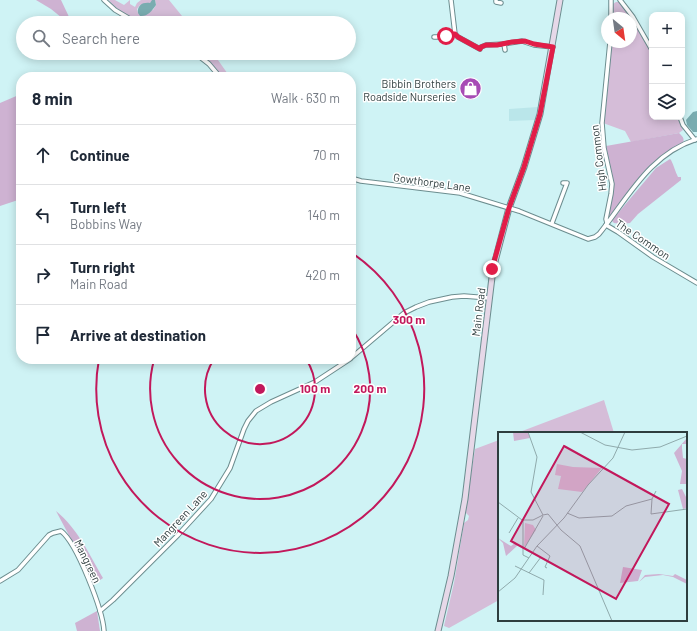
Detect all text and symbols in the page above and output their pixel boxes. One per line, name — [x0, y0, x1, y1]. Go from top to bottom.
north arrow — [601, 12, 637, 48]
map controls — [649, 12, 685, 120]
button: + — [649, 12, 685, 48]
search box — [16, 16, 356, 60]
icon: search — [30, 27, 52, 49]
route start — [437, 27, 455, 45]
text: Search here — [62, 29, 140, 47]
button: − — [649, 48, 685, 84]
shop icon: Bibbin Brothers Roadside Nurseries — [458, 76, 484, 102]
place label: Bibbin Brothers Roadside Nurseries — [363, 77, 456, 103]
button: layers — [649, 84, 685, 120]
text: 8 min — [32, 88, 72, 108]
text: Walk · 630 m — [271, 90, 340, 106]
street label: High Common — [587, 124, 609, 192]
icon: ahead — [32, 144, 54, 166]
text: Continue — [70, 146, 130, 164]
text: 70 m — [313, 147, 340, 163]
street label: Gowthorpe Lane — [393, 170, 472, 194]
text: Turn left — [70, 198, 126, 216]
icon: left — [32, 204, 54, 226]
text: 140 m — [308, 207, 340, 223]
text: Bobbins Way — [70, 216, 142, 232]
street label: The Common — [613, 216, 673, 262]
text: Turn right — [70, 258, 135, 276]
route end — [483, 260, 501, 278]
icon: right — [32, 264, 54, 286]
text: 420 m — [305, 267, 340, 283]
text: Main Road — [70, 276, 128, 292]
street label: Main Road — [469, 287, 487, 337]
text: 300 m — [393, 312, 425, 326]
icon: arrive — [32, 324, 54, 346]
text: Arrive at destination — [70, 326, 206, 344]
text: 100 m — [300, 381, 330, 395]
text: 200 m — [354, 381, 386, 395]
centre of rings — [253, 382, 267, 396]
inset map — [498, 432, 687, 621]
street label: Mangreen Lane — [150, 487, 210, 549]
street label: Mangreen — [72, 537, 104, 585]

